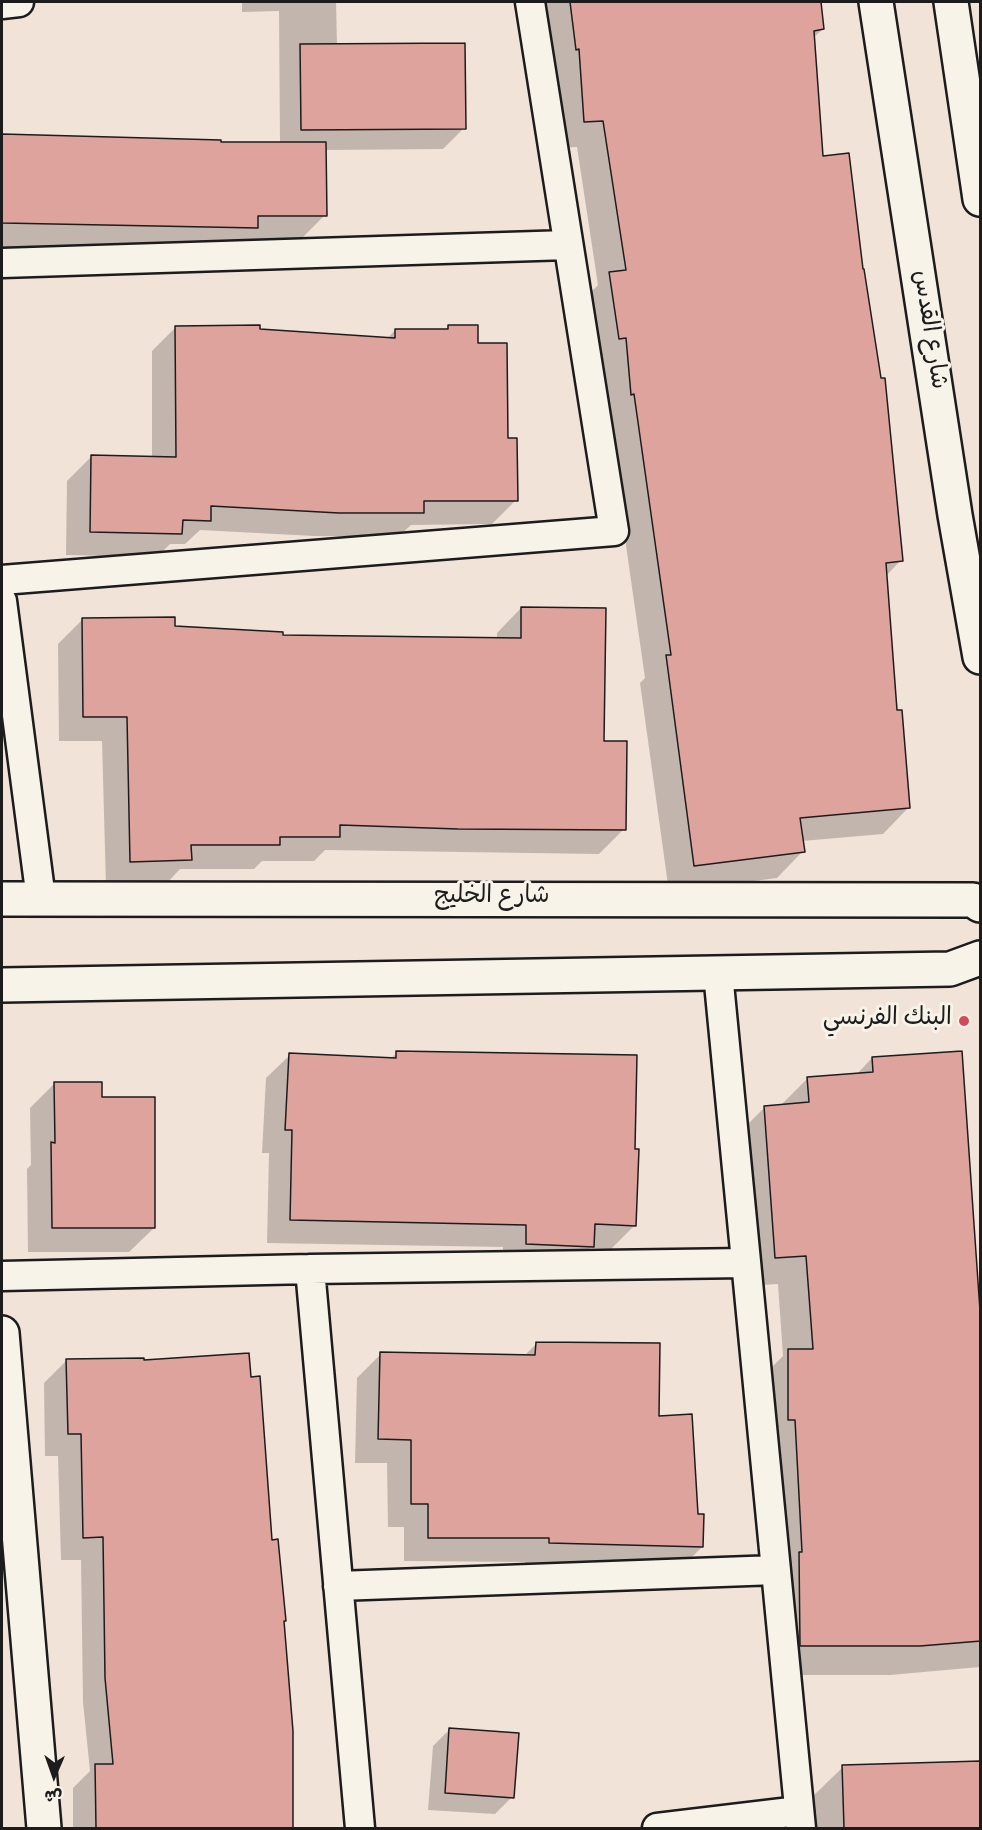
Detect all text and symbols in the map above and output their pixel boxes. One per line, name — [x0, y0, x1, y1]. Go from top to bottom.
street label: شارع القدس — [903, 269, 951, 391]
street label: شارع الخليج — [434, 885, 550, 913]
place label: البنك الفرنسي — [823, 1007, 952, 1035]
marker: البنك الفرنسي — [957, 1014, 971, 1028]
north arrow — [24, 1746, 84, 1806]
text: ش — [44, 1783, 63, 1806]

